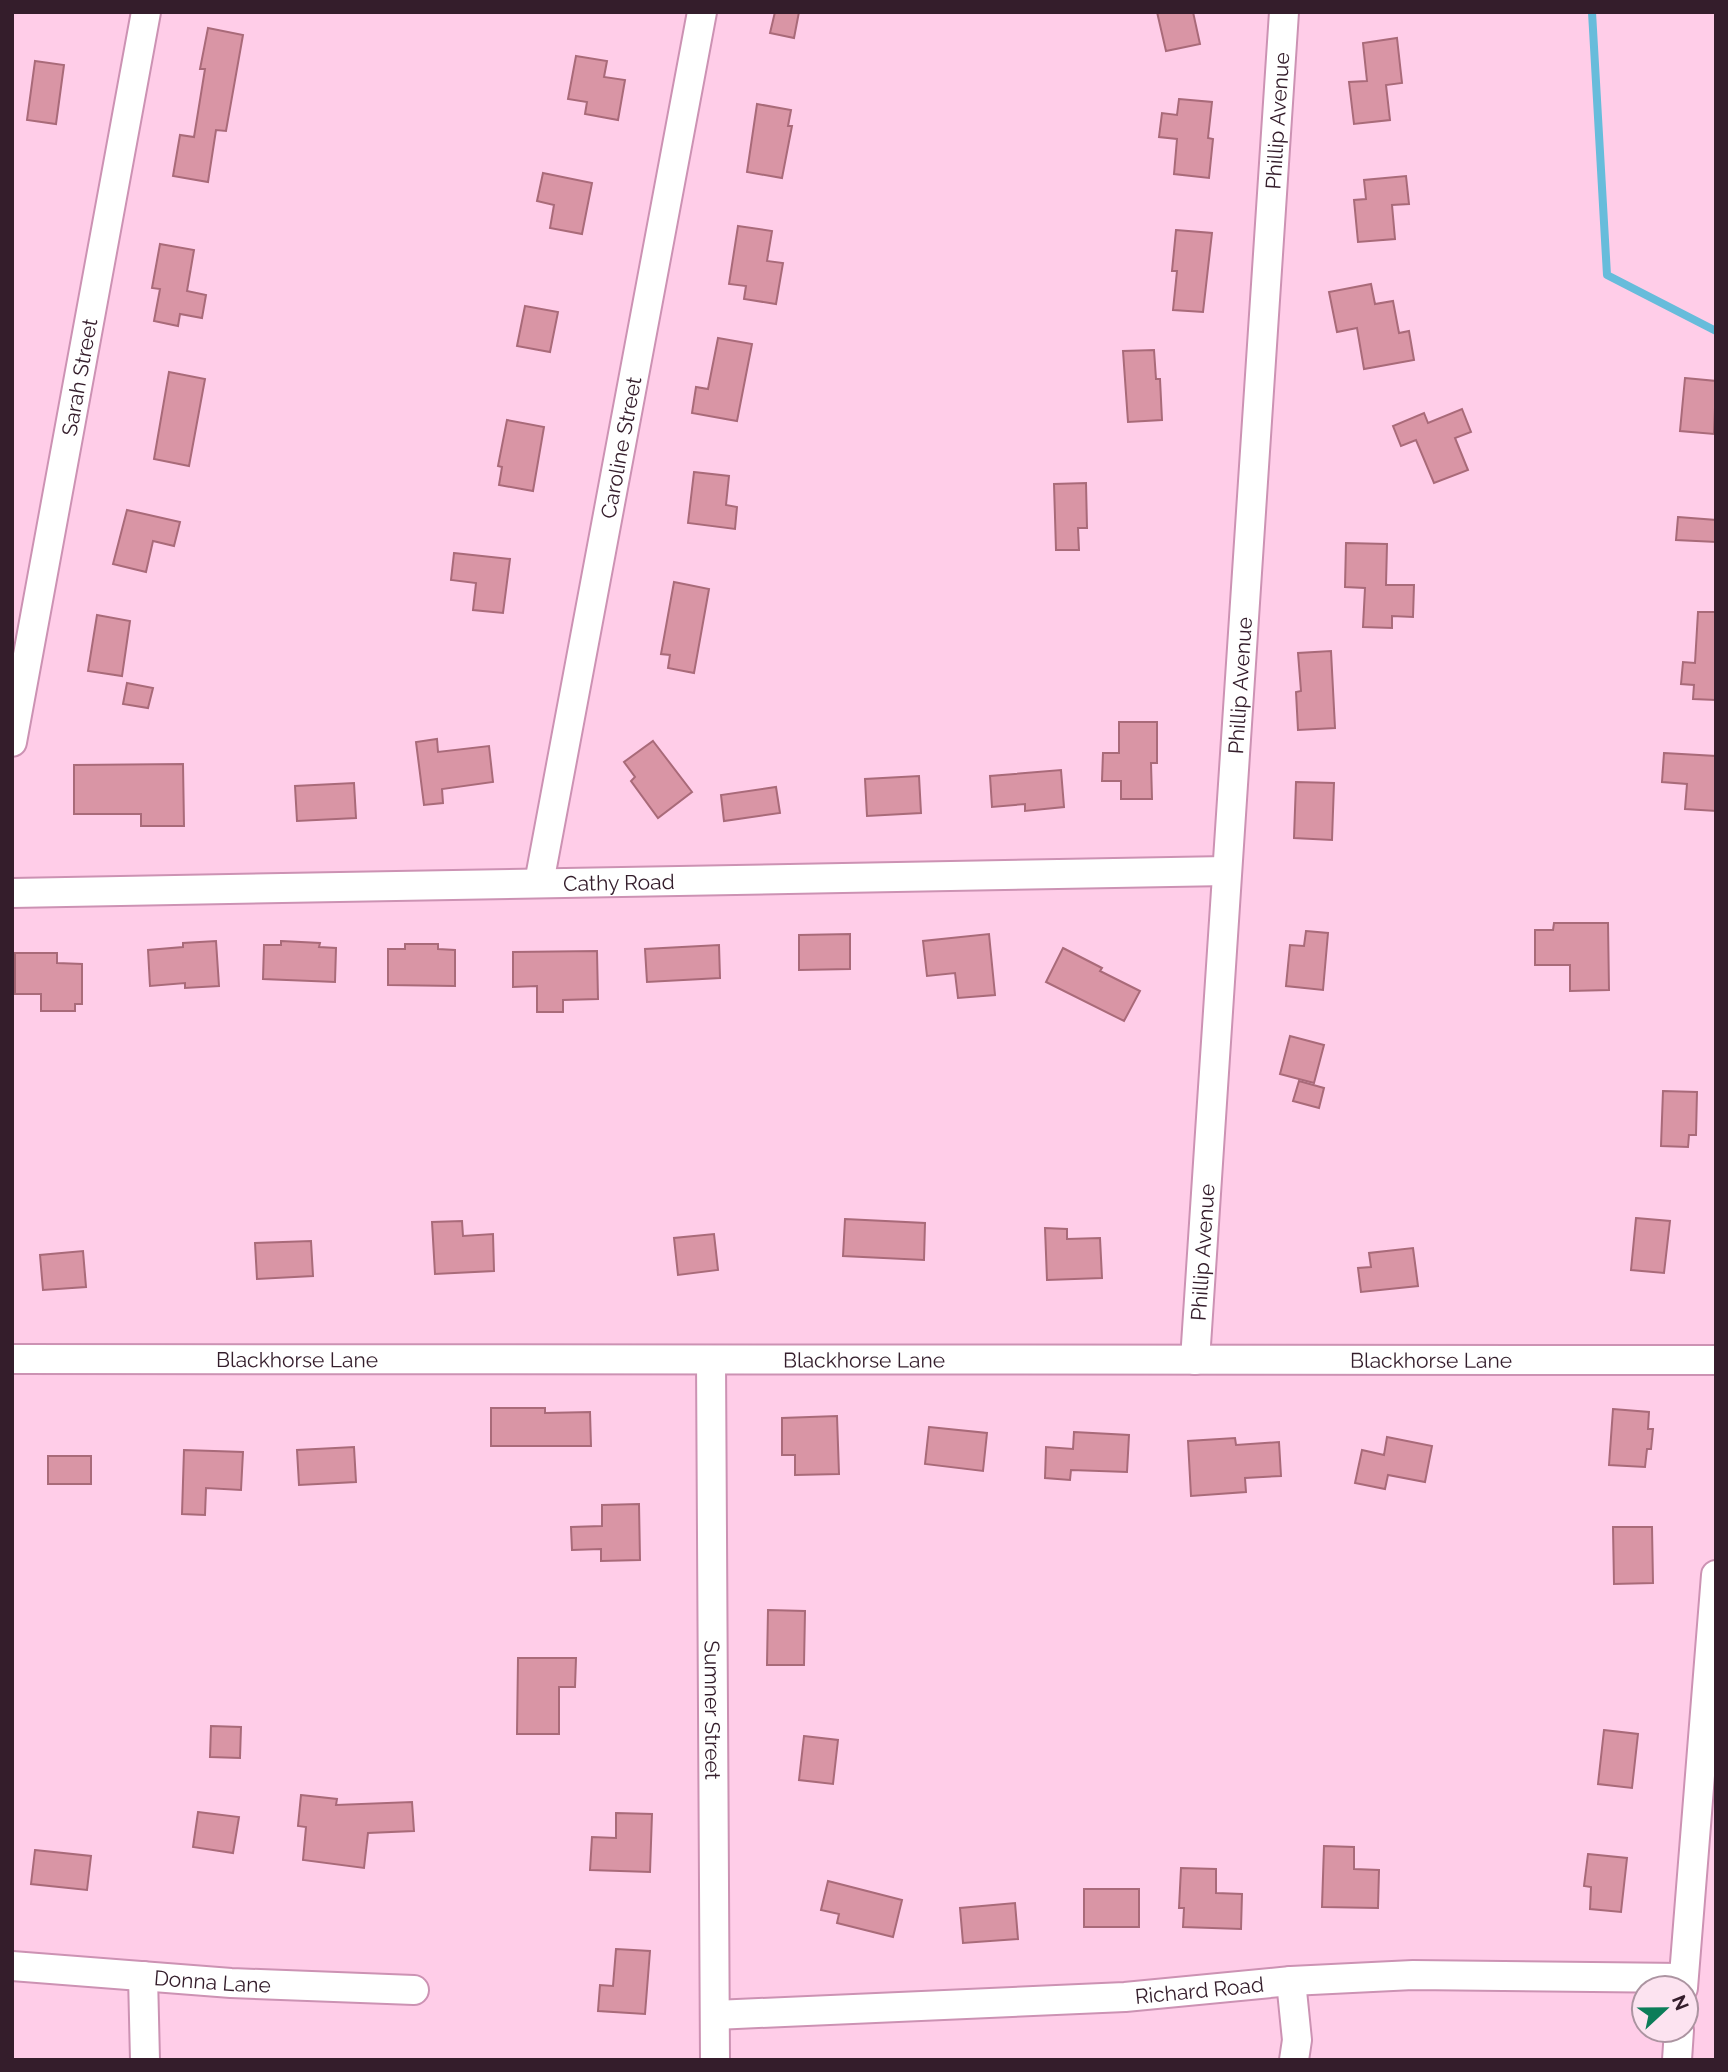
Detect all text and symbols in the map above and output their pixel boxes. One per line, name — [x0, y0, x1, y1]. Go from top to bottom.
street label: Phillip Avenue — [1260, 51, 1294, 190]
street label: Sarah Street — [56, 316, 102, 438]
street label: Caroline Street — [595, 375, 646, 521]
street label: Phillip Avenue — [1223, 616, 1257, 755]
street label: Cathy Road — [563, 869, 675, 896]
street label: Phillip Avenue — [1185, 1183, 1219, 1322]
street label: Blackhorse Lane — [216, 1347, 378, 1372]
street label: Blackhorse Lane — [783, 1347, 945, 1372]
street label: Blackhorse Lane — [1350, 1347, 1512, 1372]
street label: Sumner Street — [700, 1640, 726, 1780]
street label: Donna Lane — [153, 1965, 271, 1997]
street label: Richard Road — [1134, 1971, 1265, 2008]
north arrow — [1630, 1974, 1700, 2044]
text: N — [1668, 1992, 1694, 2013]

